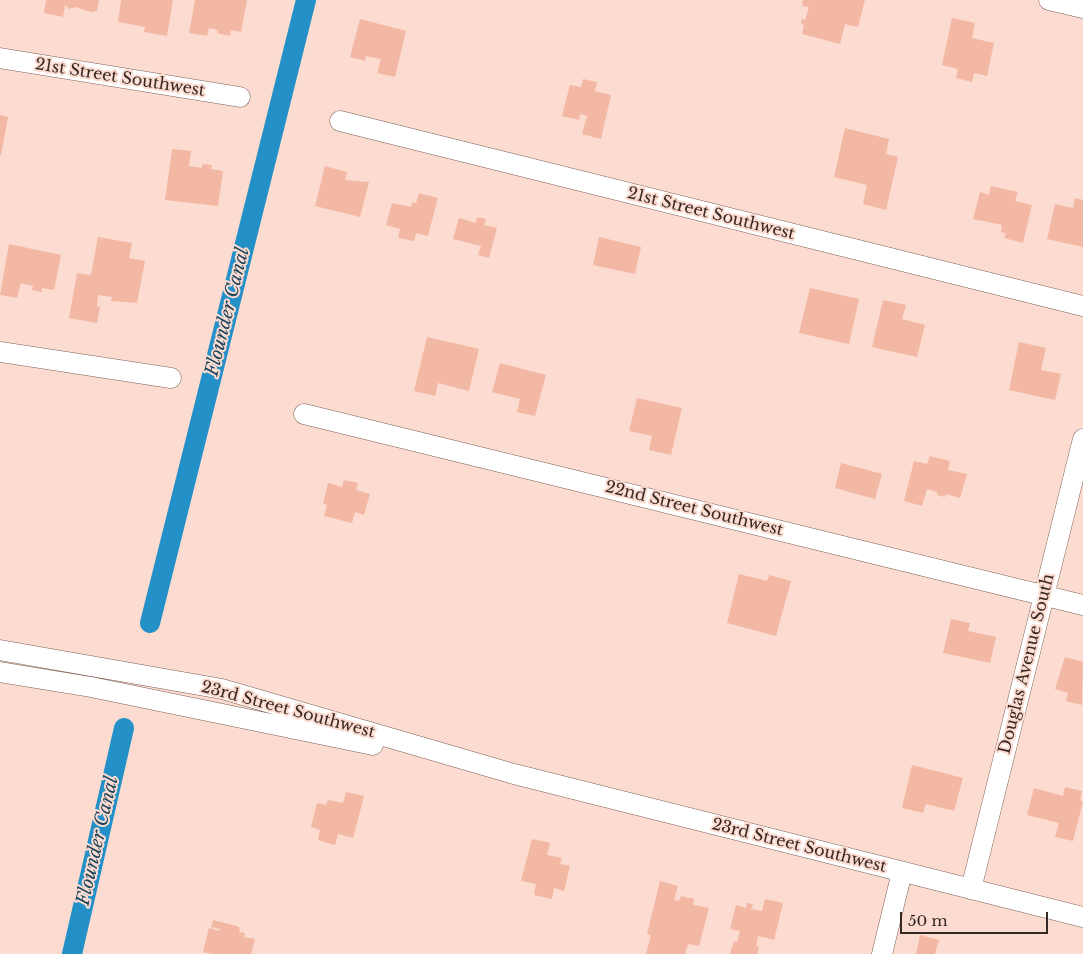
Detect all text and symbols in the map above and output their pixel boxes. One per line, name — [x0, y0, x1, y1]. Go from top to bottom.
street label: 21st Street Southwest — [34, 55, 206, 101]
street label: 21st Street Southwest — [625, 184, 797, 244]
water label: Flounder Canal — [202, 246, 254, 378]
street label: 22nd Street Southwest — [603, 478, 785, 540]
street label: Douglas Avenue South — [995, 572, 1059, 756]
street label: 23rd Street Southwest — [199, 678, 377, 742]
water label: Flounder Canal — [73, 775, 123, 907]
street label: 23rd Street Southwest — [710, 815, 888, 877]
scale bar — [903, 902, 1050, 934]
text: 50 m — [908, 911, 948, 930]

